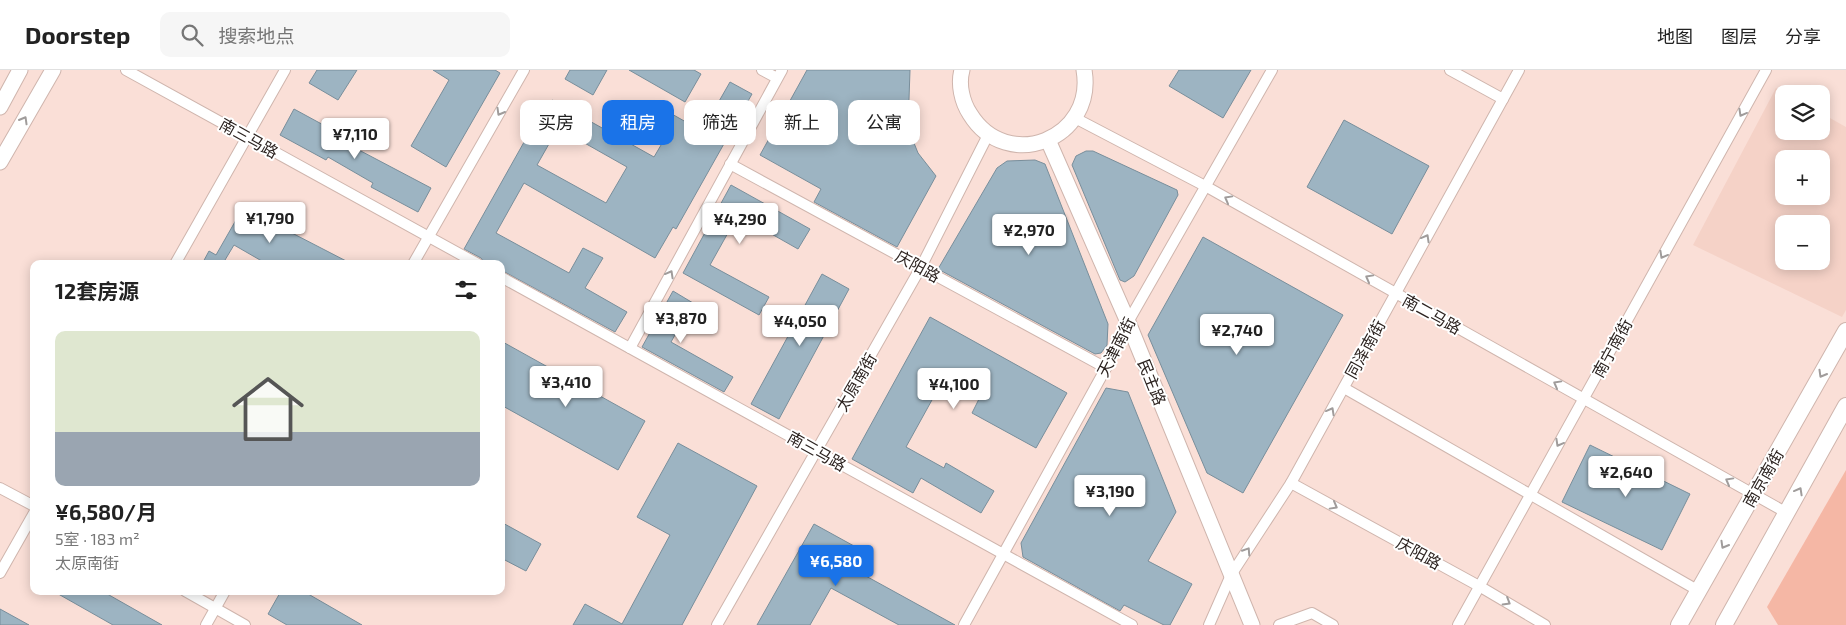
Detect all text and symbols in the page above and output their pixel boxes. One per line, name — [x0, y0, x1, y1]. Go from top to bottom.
search box — [160, 12, 510, 57]
text: Doorstep — [25, 20, 130, 49]
icon: search — [178, 21, 206, 49]
text: 搜索地点 — [218, 24, 295, 47]
text: 地图 — [1657, 25, 1693, 47]
text: 图层 — [1721, 25, 1757, 47]
text: 分享 — [1785, 25, 1821, 47]
map controls — [1775, 85, 1830, 270]
button: layers — [1775, 85, 1830, 140]
chip: 买房 — [520, 100, 592, 145]
chip: 租房 — [602, 100, 674, 145]
chip: 筛选 — [684, 100, 756, 145]
chip: 新上 — [766, 100, 838, 145]
chip: 公寓 — [848, 100, 920, 145]
one-way arrow — [496, 107, 506, 116]
one-way arrow — [1738, 107, 1748, 116]
street label: 南三马路 — [217, 114, 282, 161]
one-way arrow — [18, 116, 28, 125]
pin: ¥7,110 — [314, 118, 396, 160]
text: ¥7,110 — [332, 124, 378, 143]
button: + — [1775, 150, 1830, 205]
one-way arrow — [1224, 195, 1233, 205]
pin: ¥1,790 — [229, 202, 311, 244]
pin: ¥4,290 — [699, 202, 781, 245]
text: ¥1,790 — [246, 208, 294, 227]
text: ¥4,290 — [713, 209, 767, 228]
pin: ¥2,970 — [988, 214, 1070, 256]
button: − — [1775, 215, 1830, 270]
text: ¥2,970 — [1003, 220, 1055, 239]
one-way arrow — [1420, 235, 1430, 244]
street label: 庆阳路 — [893, 246, 944, 286]
one-way arrow — [1660, 250, 1670, 259]
one-way arrow — [664, 270, 674, 279]
one-way arrow — [1366, 275, 1375, 285]
icon: filters — [452, 276, 480, 304]
text: 12套房源 — [55, 278, 139, 303]
street label: 南二马路 — [1400, 290, 1465, 337]
pin: ¥3,870 — [640, 302, 722, 344]
pin: ¥4,050 — [759, 304, 841, 347]
text: ¥3,870 — [655, 308, 707, 327]
text: ¥4,050 — [773, 311, 827, 330]
street label: 天津南街 — [1093, 314, 1139, 380]
pin: ¥2,740 — [1196, 314, 1278, 356]
street label: 南宁南街 — [1588, 315, 1635, 380]
street label: 同泽南街 — [1341, 316, 1388, 381]
text: ¥2,740 — [1211, 320, 1263, 339]
street label: 太原南街 — [831, 349, 880, 414]
street label: 民主路 — [1135, 356, 1170, 408]
icon: home — [223, 364, 313, 454]
pin: ¥3,410 — [525, 366, 607, 408]
pin: ¥4,100 — [913, 368, 995, 410]
one-way arrow — [1818, 368, 1828, 377]
text: ¥3,410 — [541, 372, 591, 391]
text: ¥4,100 — [928, 374, 980, 393]
one-way arrow — [1553, 380, 1562, 390]
one-way arrow — [1324, 408, 1334, 417]
street label: 南三马路 — [785, 427, 850, 474]
one-way arrow — [1555, 438, 1565, 447]
street label: 南京南街 — [1738, 445, 1787, 510]
pin: ¥2,640 — [1585, 456, 1667, 498]
text: ¥2,640 — [1599, 462, 1653, 481]
pin: ¥3,190 — [1069, 474, 1151, 517]
one-way arrow — [1725, 477, 1734, 487]
text: ¥3,190 — [1085, 481, 1135, 500]
one-way arrow — [1793, 487, 1803, 496]
text: ¥6,580/月 — [55, 499, 157, 524]
one-way arrow — [1329, 500, 1338, 510]
text: 5室 · 183 m² — [55, 529, 140, 548]
street label: 庆阳路 — [1394, 533, 1445, 573]
one-way arrow — [1721, 540, 1731, 549]
pin: ¥6,580 — [795, 544, 877, 587]
one-way arrow — [1241, 547, 1250, 556]
text: ¥6,580 — [810, 551, 862, 570]
text: 太原南街 — [55, 553, 119, 572]
one-way arrow — [1501, 596, 1510, 606]

